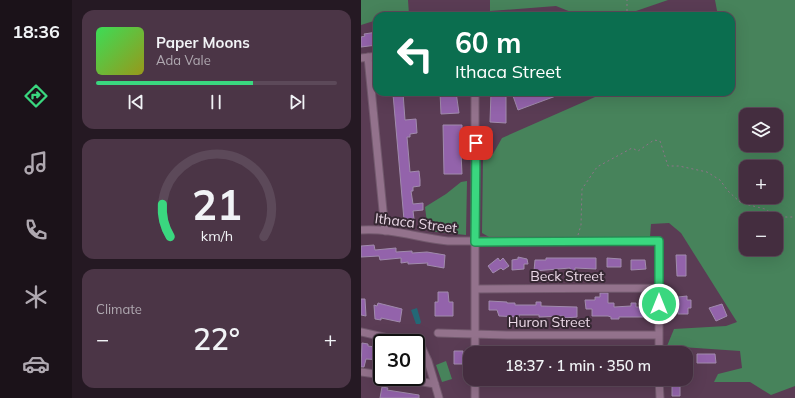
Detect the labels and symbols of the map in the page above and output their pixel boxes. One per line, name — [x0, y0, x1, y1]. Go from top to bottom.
pin — [459, 126, 493, 160]
street label: Ithaca Street — [374, 209, 458, 237]
street label: Beck Street — [530, 267, 604, 285]
position arrow — [638, 283, 680, 325]
street label: Huron Street — [508, 313, 590, 331]
speed limit sign: 30 — [373, 334, 425, 386]

